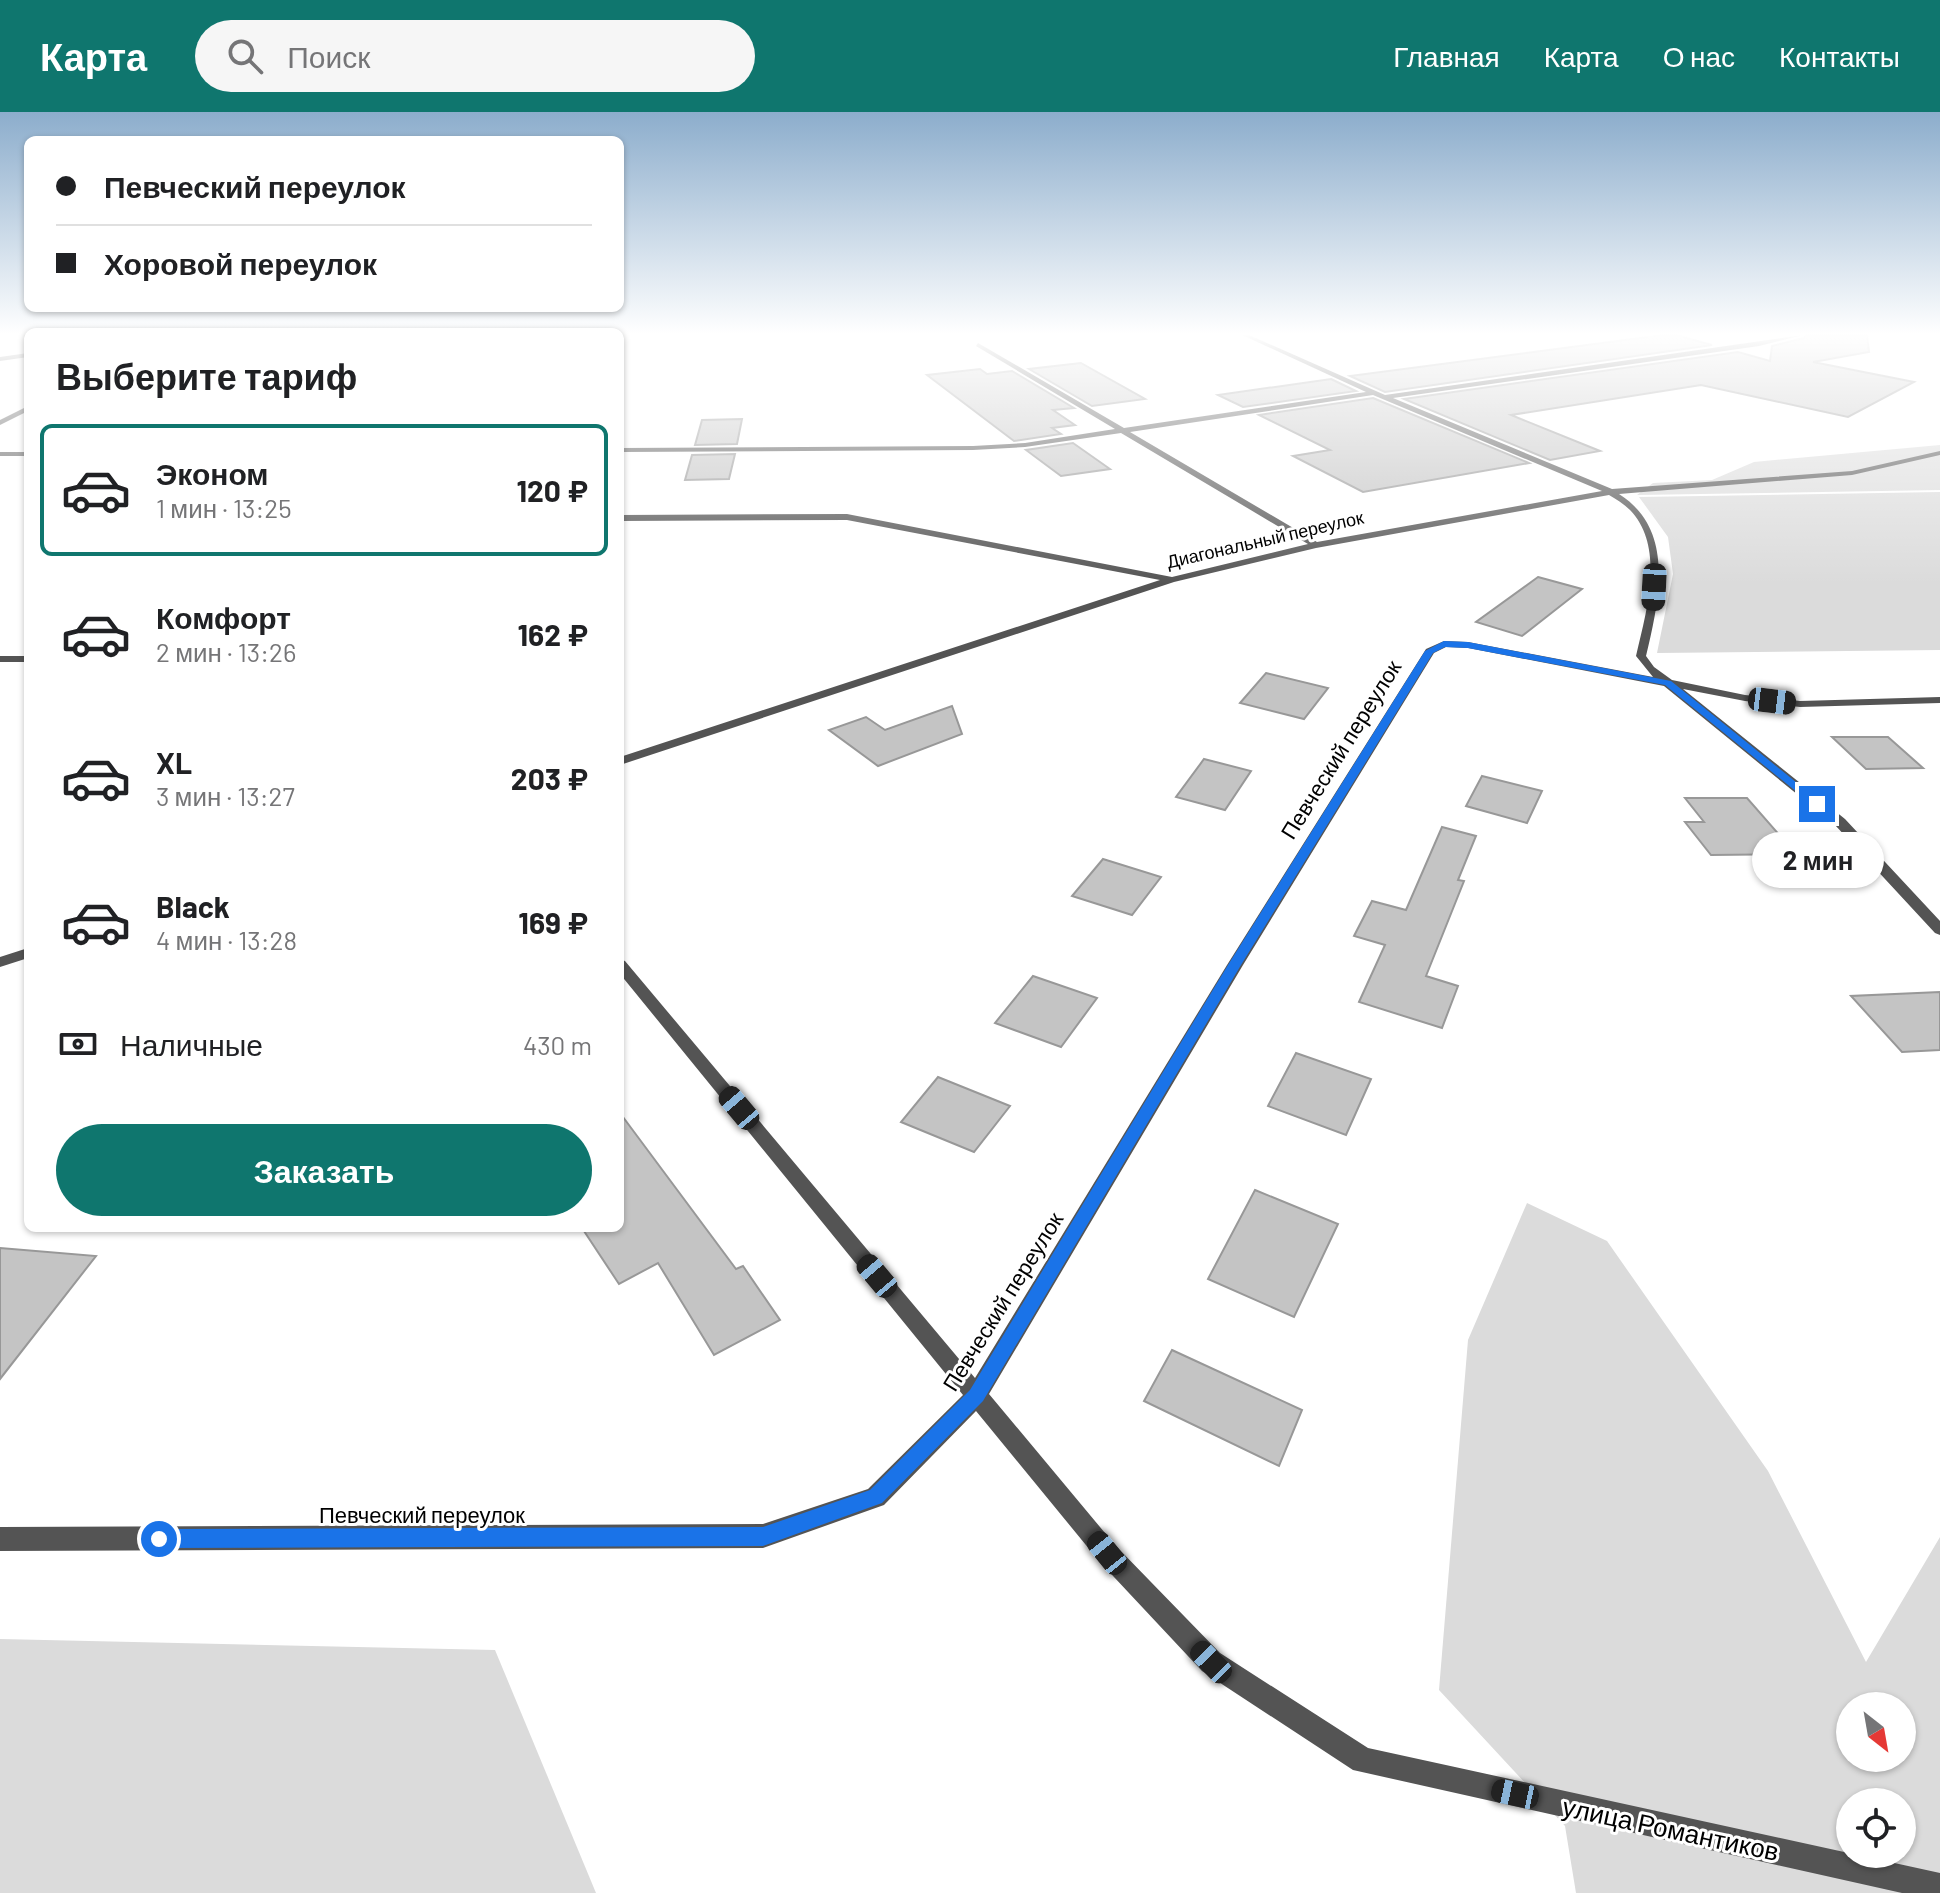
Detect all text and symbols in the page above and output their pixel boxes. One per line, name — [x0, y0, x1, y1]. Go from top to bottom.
search box — [195, 20, 755, 92]
text: Карта — [40, 33, 147, 79]
icon: search — [223, 34, 267, 78]
text: Поиск — [287, 38, 370, 74]
text: Главная — [1393, 39, 1500, 73]
text: Карта — [1544, 39, 1619, 73]
text: О нас — [1663, 39, 1735, 73]
text: Контакты — [1779, 39, 1900, 73]
text: Певческий переулок — [104, 168, 406, 204]
text: Хоровой переулок — [104, 245, 377, 281]
text: Выберите тариф — [56, 354, 357, 397]
icon: car — [60, 454, 132, 526]
text: Эконом — [156, 455, 269, 491]
text: 120 ₽ — [516, 472, 588, 508]
text: 1 мин · 13:25 — [156, 492, 292, 523]
street label: Диагональный переулок — [1164, 506, 1366, 572]
car — [1641, 562, 1667, 612]
icon: car — [60, 598, 132, 670]
text: Комфорт — [156, 599, 291, 635]
text: 162 ₽ — [517, 616, 588, 652]
text: 2 мин · 13:26 — [156, 636, 296, 667]
street label: Певческий переулок — [1274, 654, 1407, 844]
car — [1747, 686, 1797, 716]
icon: car — [60, 742, 132, 814]
text: XL — [156, 744, 192, 780]
text: 203 ₽ — [511, 760, 588, 796]
text: 3 мин · 13:27 — [156, 780, 295, 811]
route end — [1799, 786, 1835, 822]
callout: 2 мин — [1751, 832, 1883, 888]
text: 2 мин — [1783, 844, 1853, 875]
icon: car — [60, 886, 132, 958]
text: Black — [156, 888, 230, 924]
text: 169 ₽ — [518, 904, 588, 940]
text: 4 мин · 13:28 — [156, 924, 297, 955]
icon: cash — [56, 1022, 100, 1066]
text: Наличные — [120, 1026, 263, 1062]
text: 430 m — [523, 1029, 592, 1060]
car — [714, 1082, 764, 1134]
button: Заказать — [56, 1124, 592, 1216]
street label: Певческий переулок — [936, 1206, 1069, 1396]
car — [852, 1250, 902, 1302]
street label: Певческий переулок — [319, 1501, 525, 1528]
route start — [141, 1521, 177, 1557]
car — [1083, 1527, 1131, 1579]
car — [1186, 1636, 1236, 1688]
north arrow — [1836, 1692, 1916, 1772]
map controls — [1836, 1692, 1916, 1868]
car — [1489, 1777, 1541, 1811]
button: locate — [1836, 1788, 1916, 1868]
street label: улица Романтиков — [1560, 1790, 1782, 1866]

